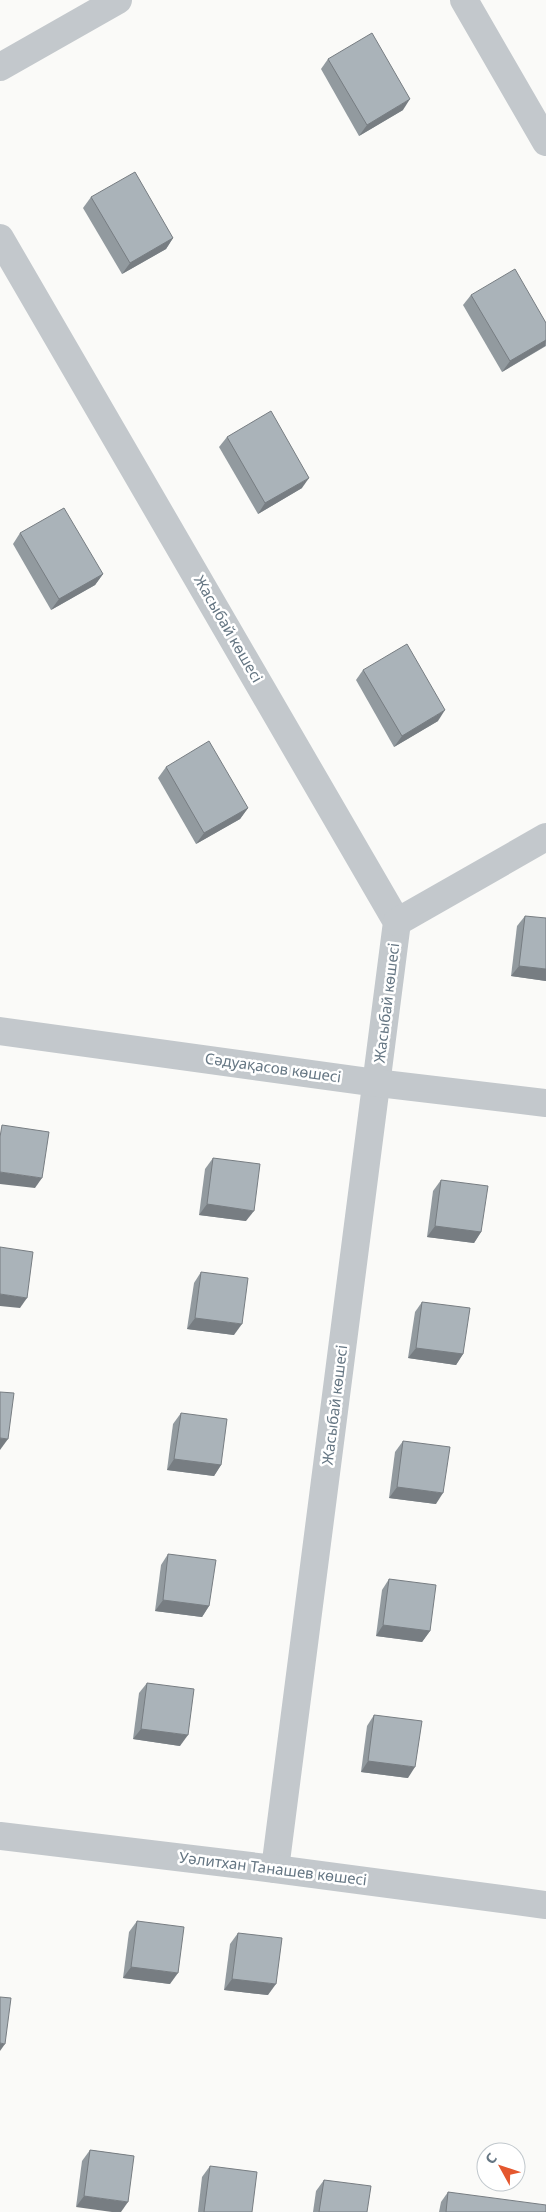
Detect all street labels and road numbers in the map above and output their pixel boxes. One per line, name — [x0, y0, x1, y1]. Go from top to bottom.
street label: Жасыбай көшесі — [190, 571, 268, 686]
street label: Жасыбай көшесі — [369, 942, 403, 1064]
street label: Сәдуақасов көшесі — [204, 1048, 343, 1086]
street label: Жасыбай көшесі — [317, 1344, 351, 1466]
street label: Уәлитхан Танашев көшесі — [178, 1847, 368, 1889]

